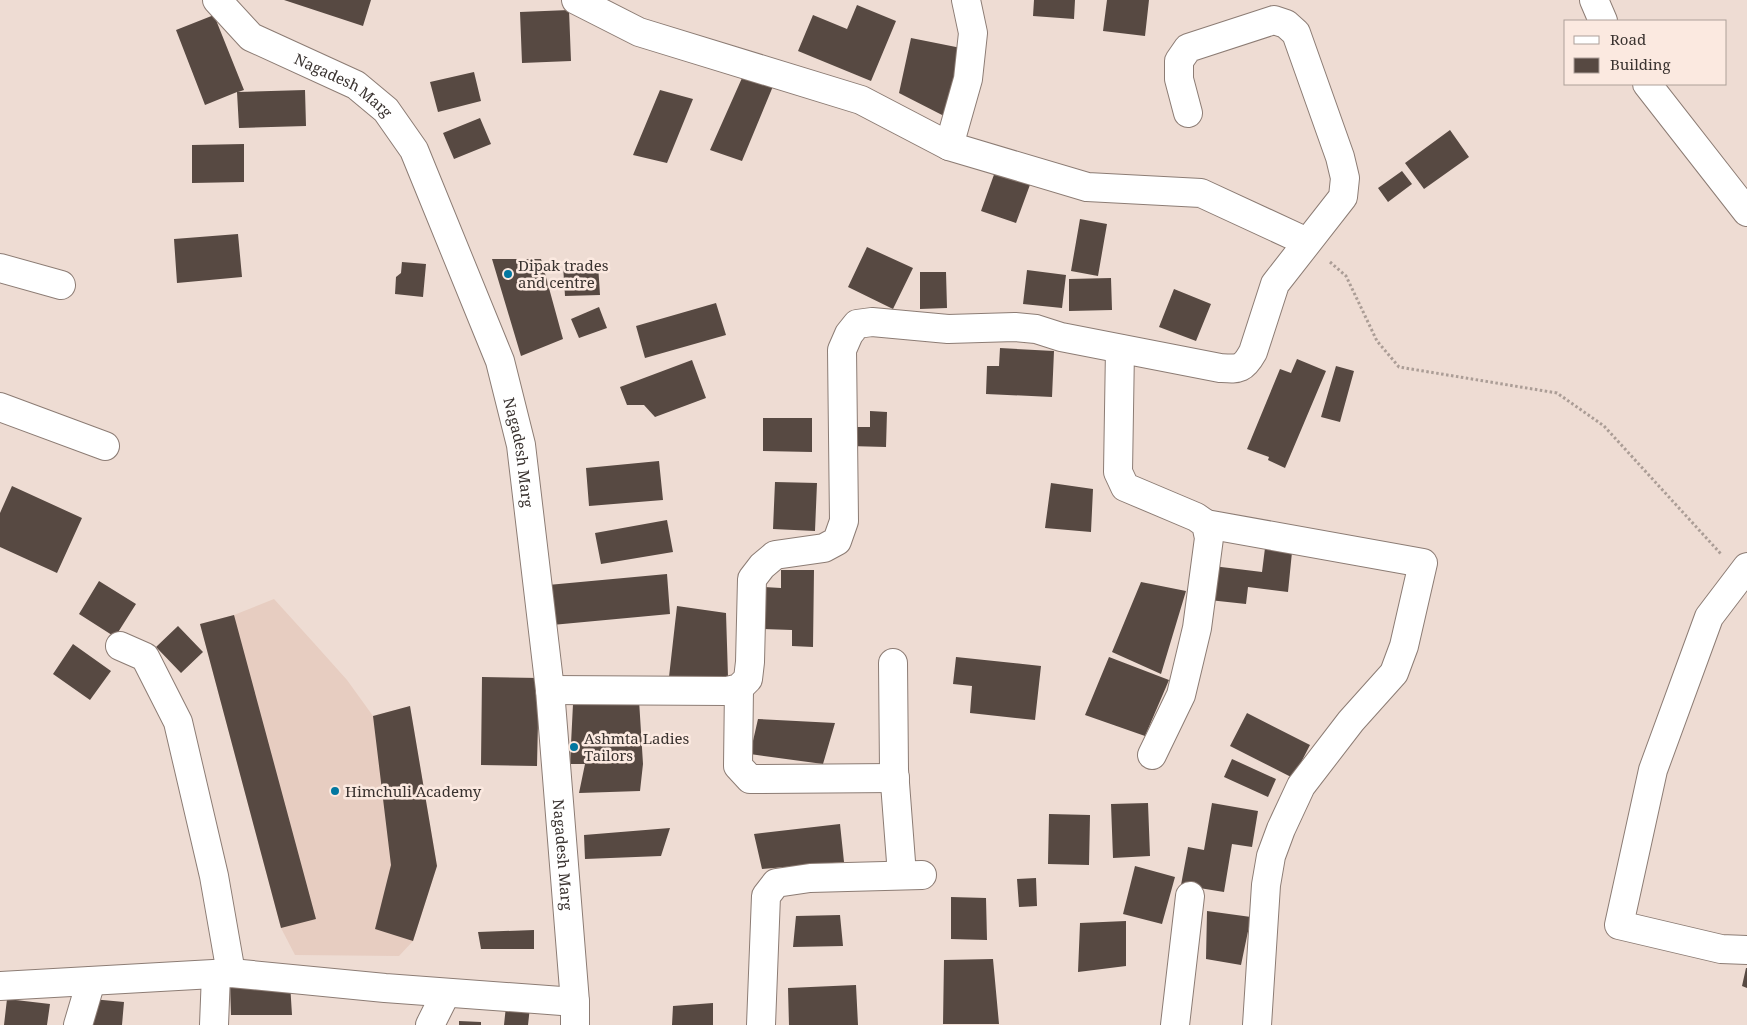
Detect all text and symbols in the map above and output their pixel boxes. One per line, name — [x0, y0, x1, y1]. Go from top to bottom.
legend — [1564, 20, 1727, 85]
text: Road — [1610, 29, 1646, 49]
street label: Nagadesh Marg — [291, 48, 398, 121]
text: Building — [1610, 54, 1671, 74]
place label: Dipak trades and centre — [518, 255, 609, 292]
marker: Dipak trades and centre — [502, 268, 514, 280]
street label: Nagadesh Marg — [499, 395, 538, 509]
place label: Ashmta Ladies Tailors — [584, 728, 689, 765]
marker: Ashmta Ladies Tailors — [568, 741, 580, 753]
place label: Himchuli Academy — [345, 781, 482, 801]
marker: Himchuli Academy — [329, 785, 341, 797]
street label: Nagadesh Marg — [549, 798, 578, 911]

